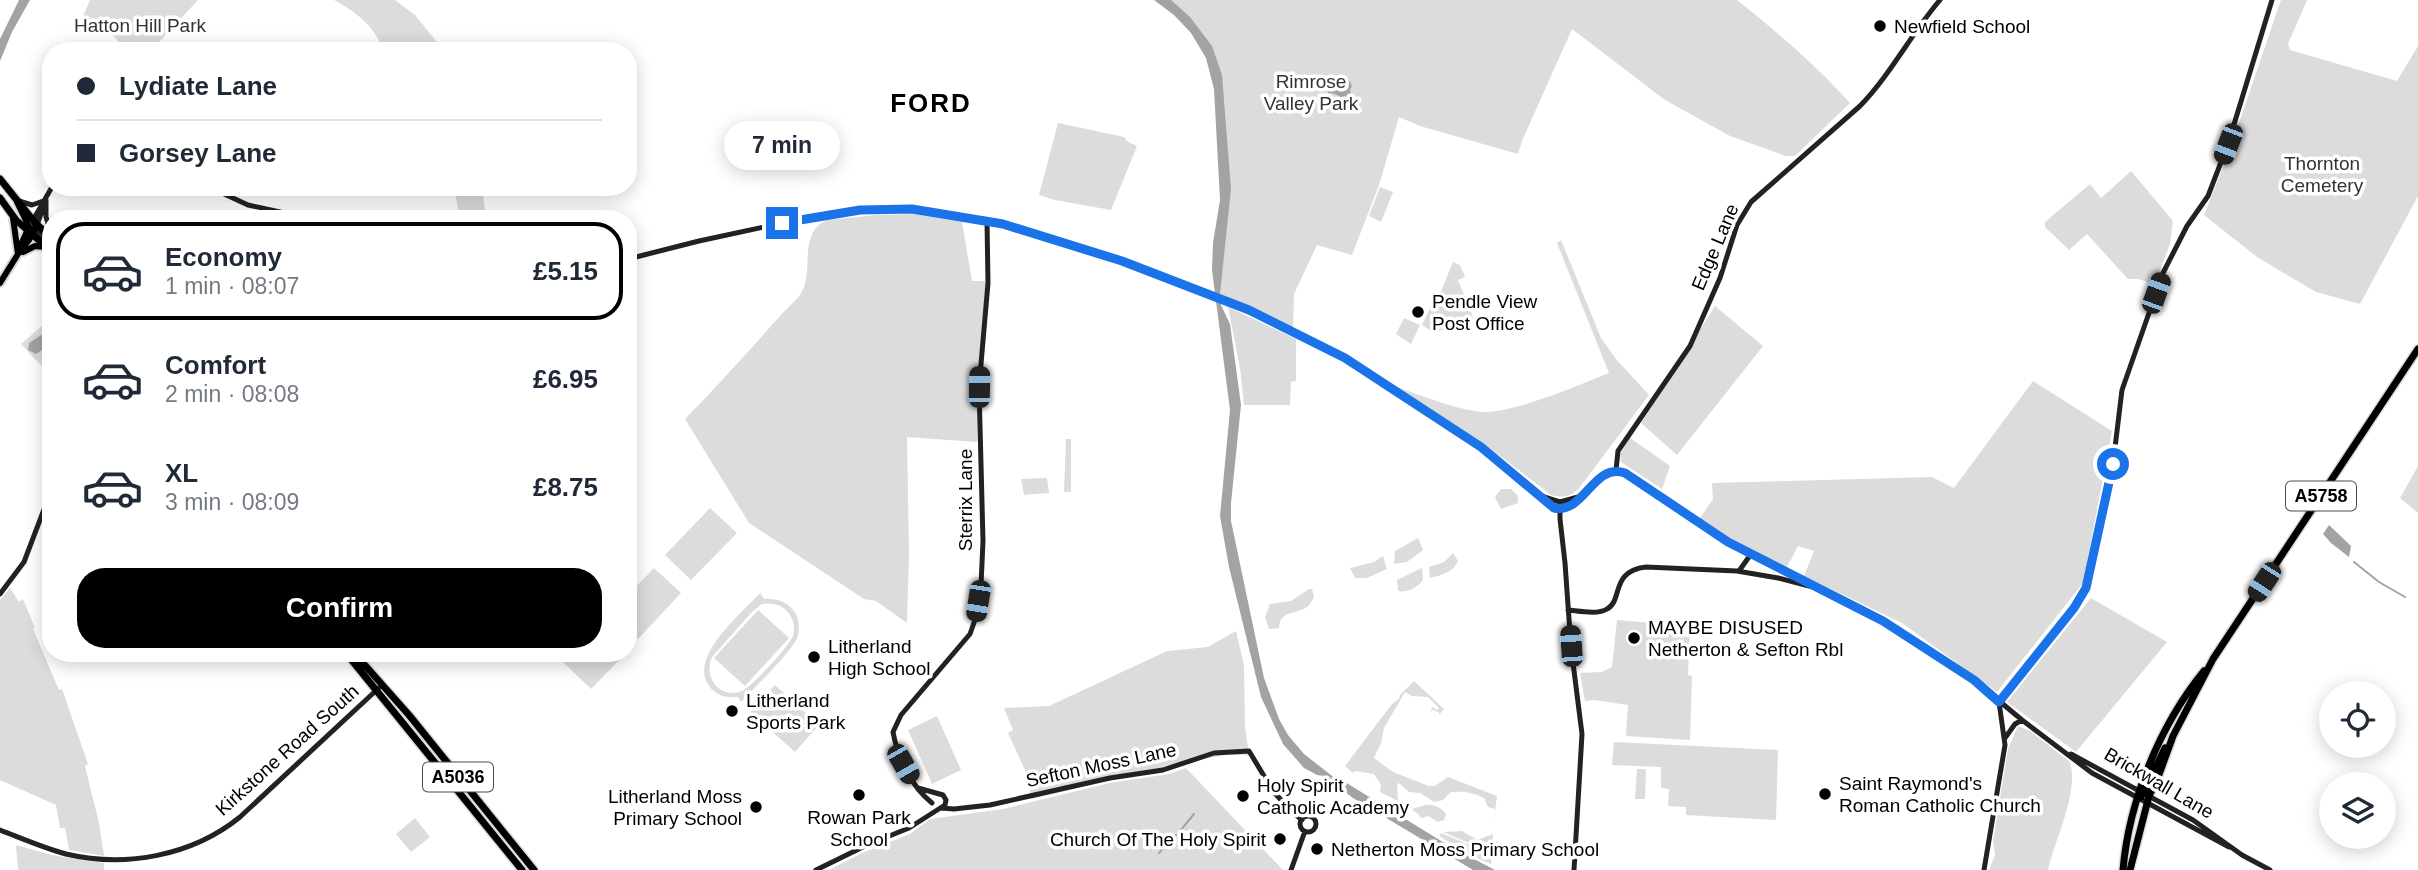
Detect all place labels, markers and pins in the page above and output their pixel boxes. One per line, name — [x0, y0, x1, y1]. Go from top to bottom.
place label: Newfield School — [1894, 16, 2030, 37]
marker: Newfield School — [1872, 18, 1888, 34]
place label: Pendle View Post Office — [1432, 291, 1538, 334]
marker: Pendle View Post Office — [1410, 304, 1426, 320]
place label: MAYBE DISUSED Netherton & Sefton Rbl — [1648, 617, 1843, 660]
marker: MAYBE DISUSED Netherton & Sefton Rbl — [1626, 630, 1642, 646]
place label: Litherland High School — [828, 636, 930, 679]
marker: Litherland High School — [806, 649, 822, 665]
place label: Litherland Sports Park — [746, 690, 846, 733]
marker: Litherland Sports Park — [724, 703, 740, 719]
place label: Saint Raymond's Roman Catholic Church — [1839, 773, 2041, 816]
place label: Holy Spirit Catholic Academy — [1257, 775, 1410, 818]
place label: Litherland Moss Primary School — [608, 786, 742, 829]
marker: Saint Raymond's Roman Catholic Church — [1817, 786, 1833, 802]
marker: Rowan Park School — [851, 787, 867, 803]
marker: Holy Spirit Catholic Academy — [1235, 788, 1251, 804]
marker: Litherland Moss Primary School — [748, 799, 764, 815]
place label: Rowan Park School — [807, 807, 911, 850]
place label: Church Of The Holy Spirit — [1050, 829, 1267, 850]
marker: Church Of The Holy Spirit — [1272, 831, 1288, 847]
place label: Netherton Moss Primary School — [1331, 839, 1599, 860]
marker: Netherton Moss Primary School — [1309, 841, 1325, 857]

